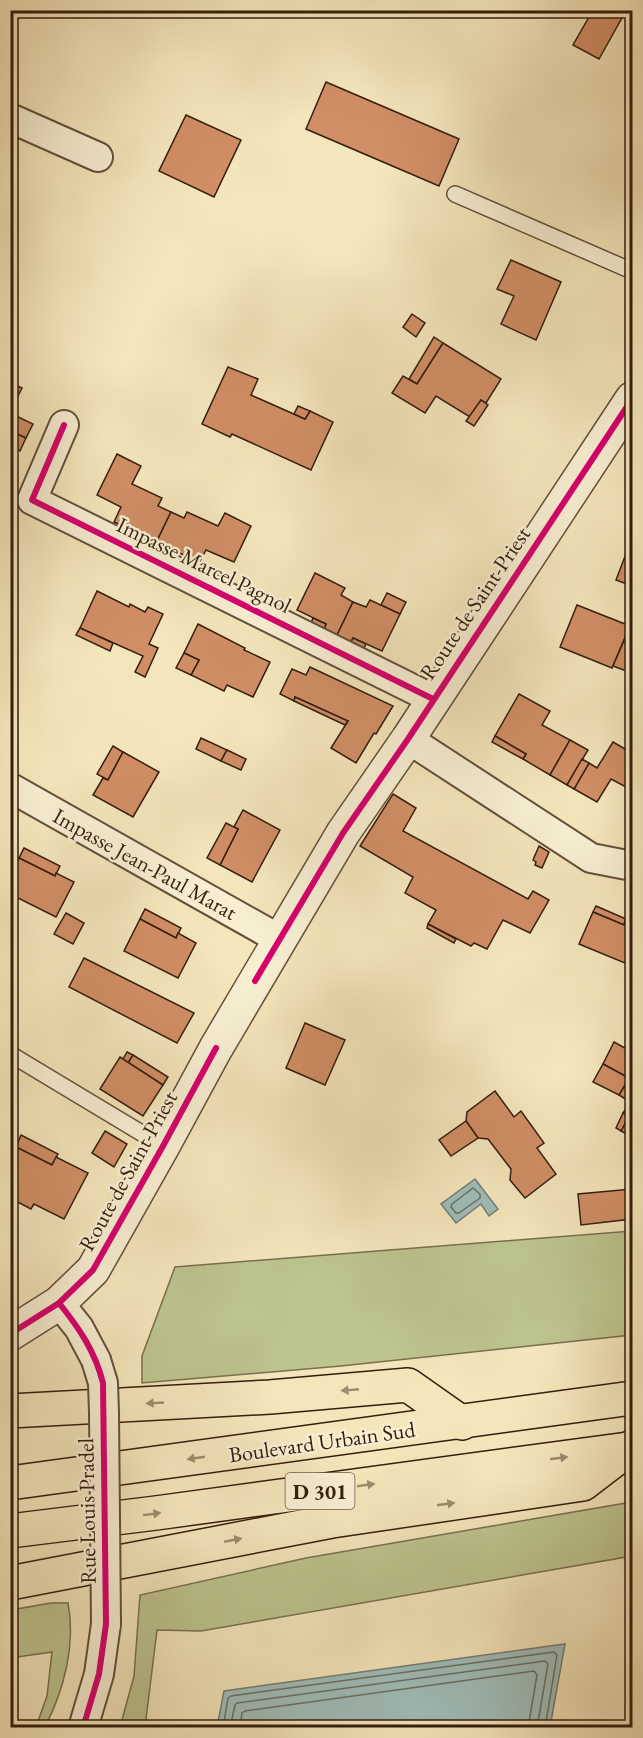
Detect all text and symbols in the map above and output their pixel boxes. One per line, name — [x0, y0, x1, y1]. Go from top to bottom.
street label: Impasse Marcel Pagnol — [112, 510, 296, 620]
street label: Route de Saint-Priest — [413, 521, 537, 685]
street label: Impasse Jean-Paul Marat — [48, 801, 242, 927]
street label: Route de Saint-Priest — [72, 1086, 184, 1256]
one-way arrow — [340, 1386, 359, 1395]
one-way arrow — [146, 1399, 165, 1408]
street label: Boulevard Urbain Sud — [227, 1414, 418, 1469]
street label: Rue Louis Pradel — [71, 1438, 103, 1584]
one-way arrow — [550, 1453, 569, 1463]
one-way arrow — [186, 1454, 205, 1463]
road number: D 301 — [286, 1473, 354, 1509]
one-way arrow — [357, 1480, 376, 1489]
one-way arrow — [436, 1499, 455, 1508]
one-way arrow — [143, 1509, 162, 1519]
one-way arrow — [224, 1535, 243, 1544]

